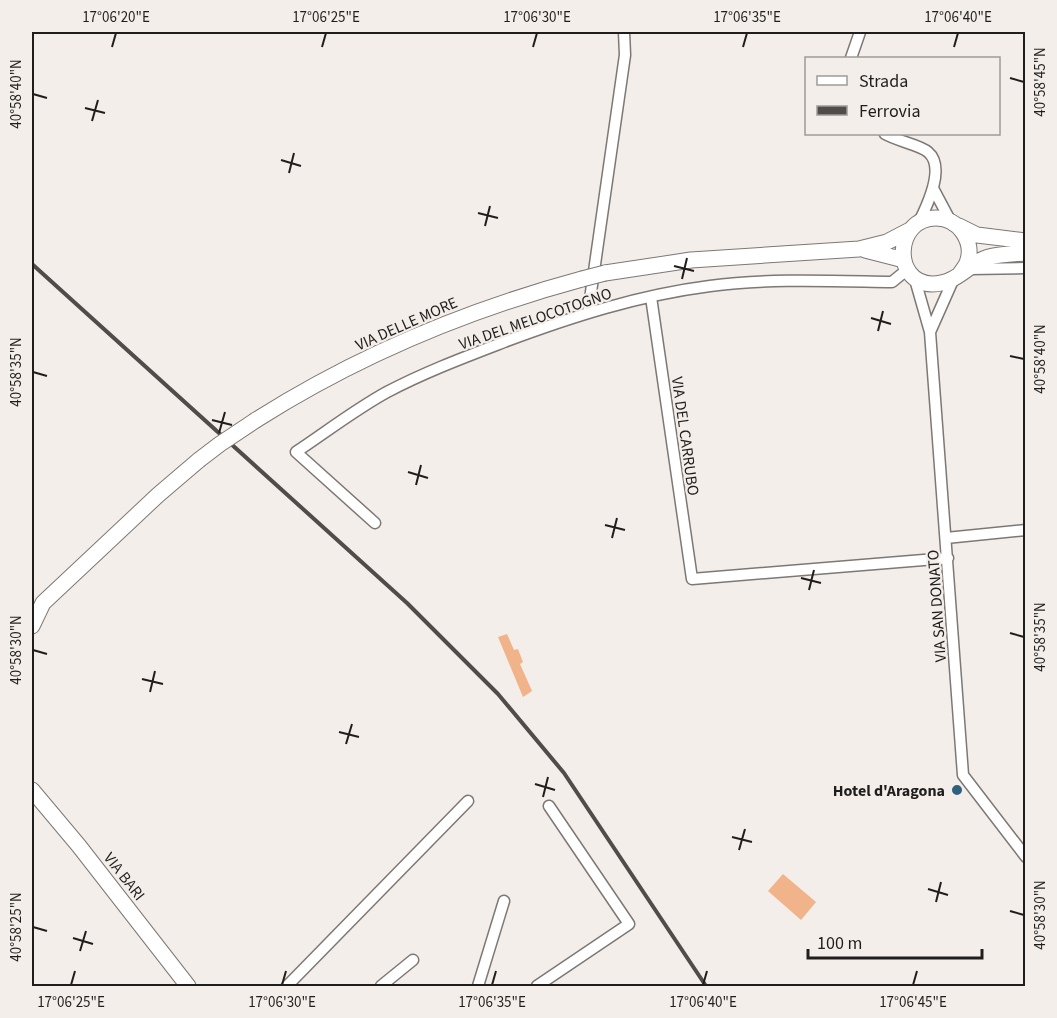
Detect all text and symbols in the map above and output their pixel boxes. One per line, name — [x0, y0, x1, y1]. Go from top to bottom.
text: 17°06'20"E — [82, 7, 150, 28]
text: 17°06'25"E — [292, 7, 360, 28]
text: 17°06'30"E — [503, 7, 571, 28]
text: 17°06'35"E — [713, 7, 781, 28]
text: 17°06'40"E — [924, 7, 992, 28]
text: 40°58'45"N — [1030, 47, 1051, 117]
legend — [805, 57, 1000, 135]
text: 40°58'40"N — [6, 59, 27, 129]
text: Strada — [859, 69, 908, 94]
text: Ferrovia — [859, 99, 920, 124]
street label: VIA DEL MELOCOTOGNO — [456, 282, 615, 355]
street label: VIA DELLE MORE — [352, 292, 461, 356]
text: 40°58'40"N — [1030, 324, 1051, 394]
text: 40°58'35"N — [6, 337, 27, 407]
street label: VIA DEL CARRUBO — [666, 375, 704, 497]
street label: VIA SAN DONATO — [922, 549, 952, 663]
text: 40°58'35"N — [1030, 602, 1051, 672]
text: 40°58'30"N — [6, 615, 27, 685]
place label: Hotel d'Aragona — [833, 780, 945, 802]
marker: Hotel d'Aragona — [950, 783, 964, 797]
street label: VIA BARI — [98, 848, 150, 905]
text: 40°58'30"N — [1030, 880, 1051, 950]
text: 40°58'25"N — [6, 892, 27, 962]
scale bar — [808, 922, 982, 960]
text: 100 m — [817, 931, 862, 956]
text: 17°06'25"E — [37, 992, 105, 1013]
text: 17°06'30"E — [248, 992, 316, 1013]
text: 17°06'35"E — [458, 992, 526, 1013]
text: 17°06'40"E — [669, 992, 737, 1013]
text: 17°06'45"E — [879, 992, 947, 1013]

